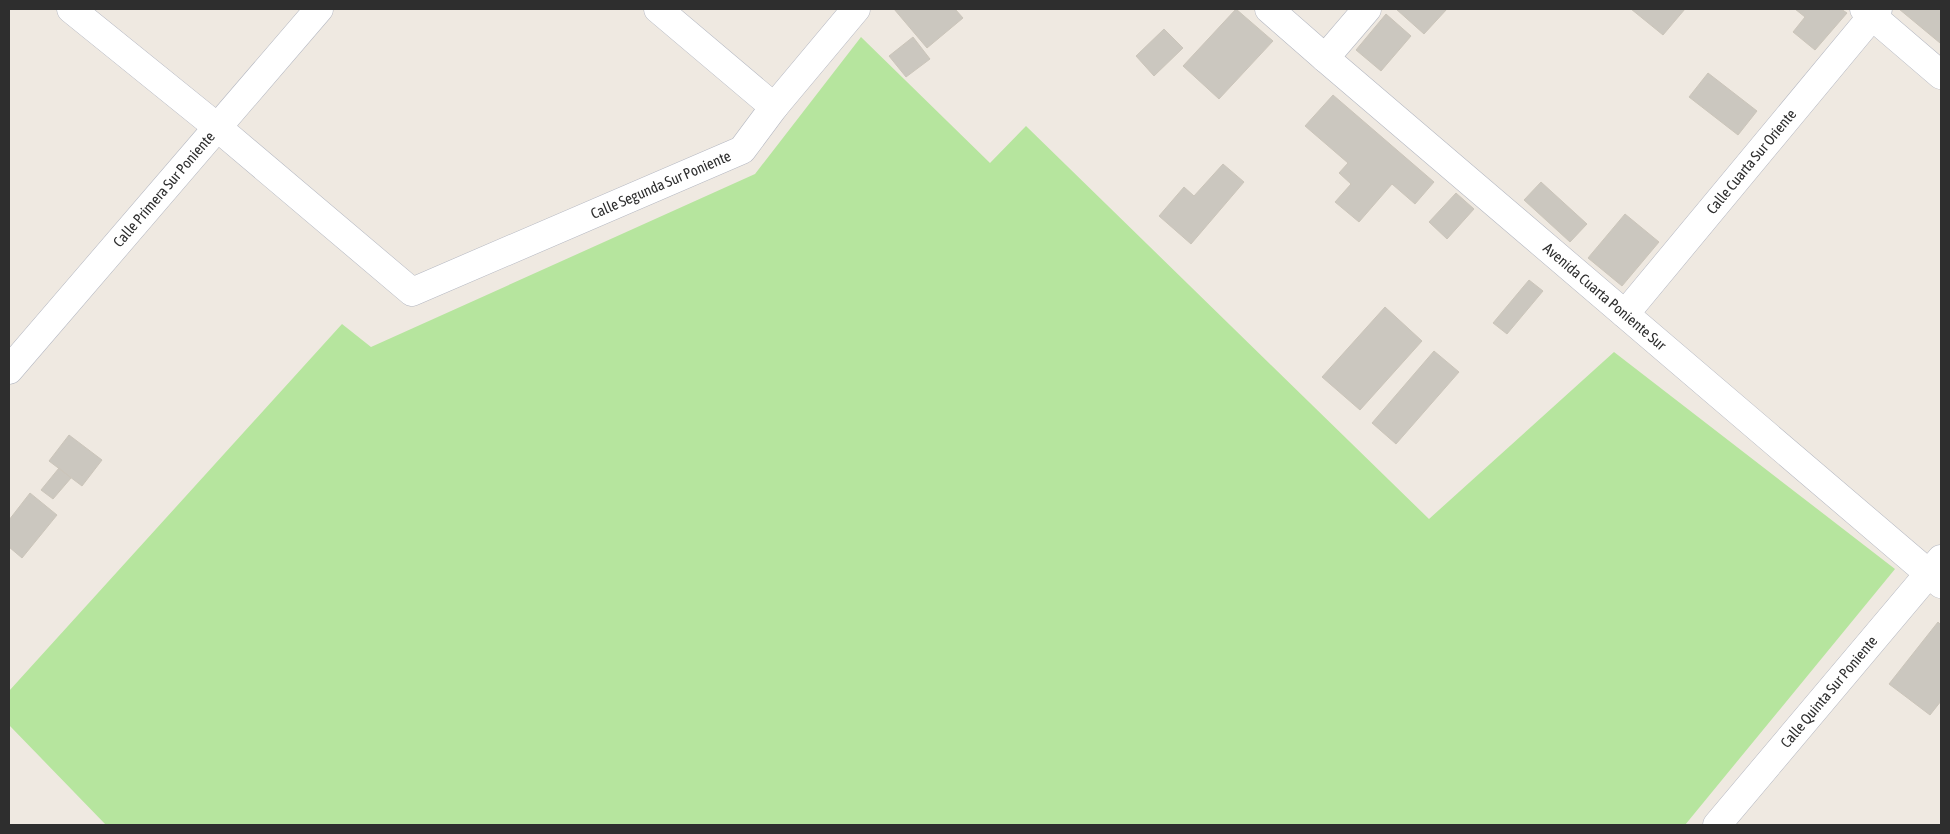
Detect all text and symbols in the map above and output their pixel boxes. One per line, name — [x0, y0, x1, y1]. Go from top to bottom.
street label: Calle Cuarta Sur Oriente — [1703, 105, 1799, 217]
street label: Calle Primera Sur Poniente — [109, 128, 218, 250]
street label: Calle Segunda Sur Poniente — [588, 147, 733, 222]
street label: Avenida Cuarta Poniente Sur — [1540, 239, 1670, 354]
street label: Calle Quinta Sur Poniente — [1777, 632, 1881, 751]

